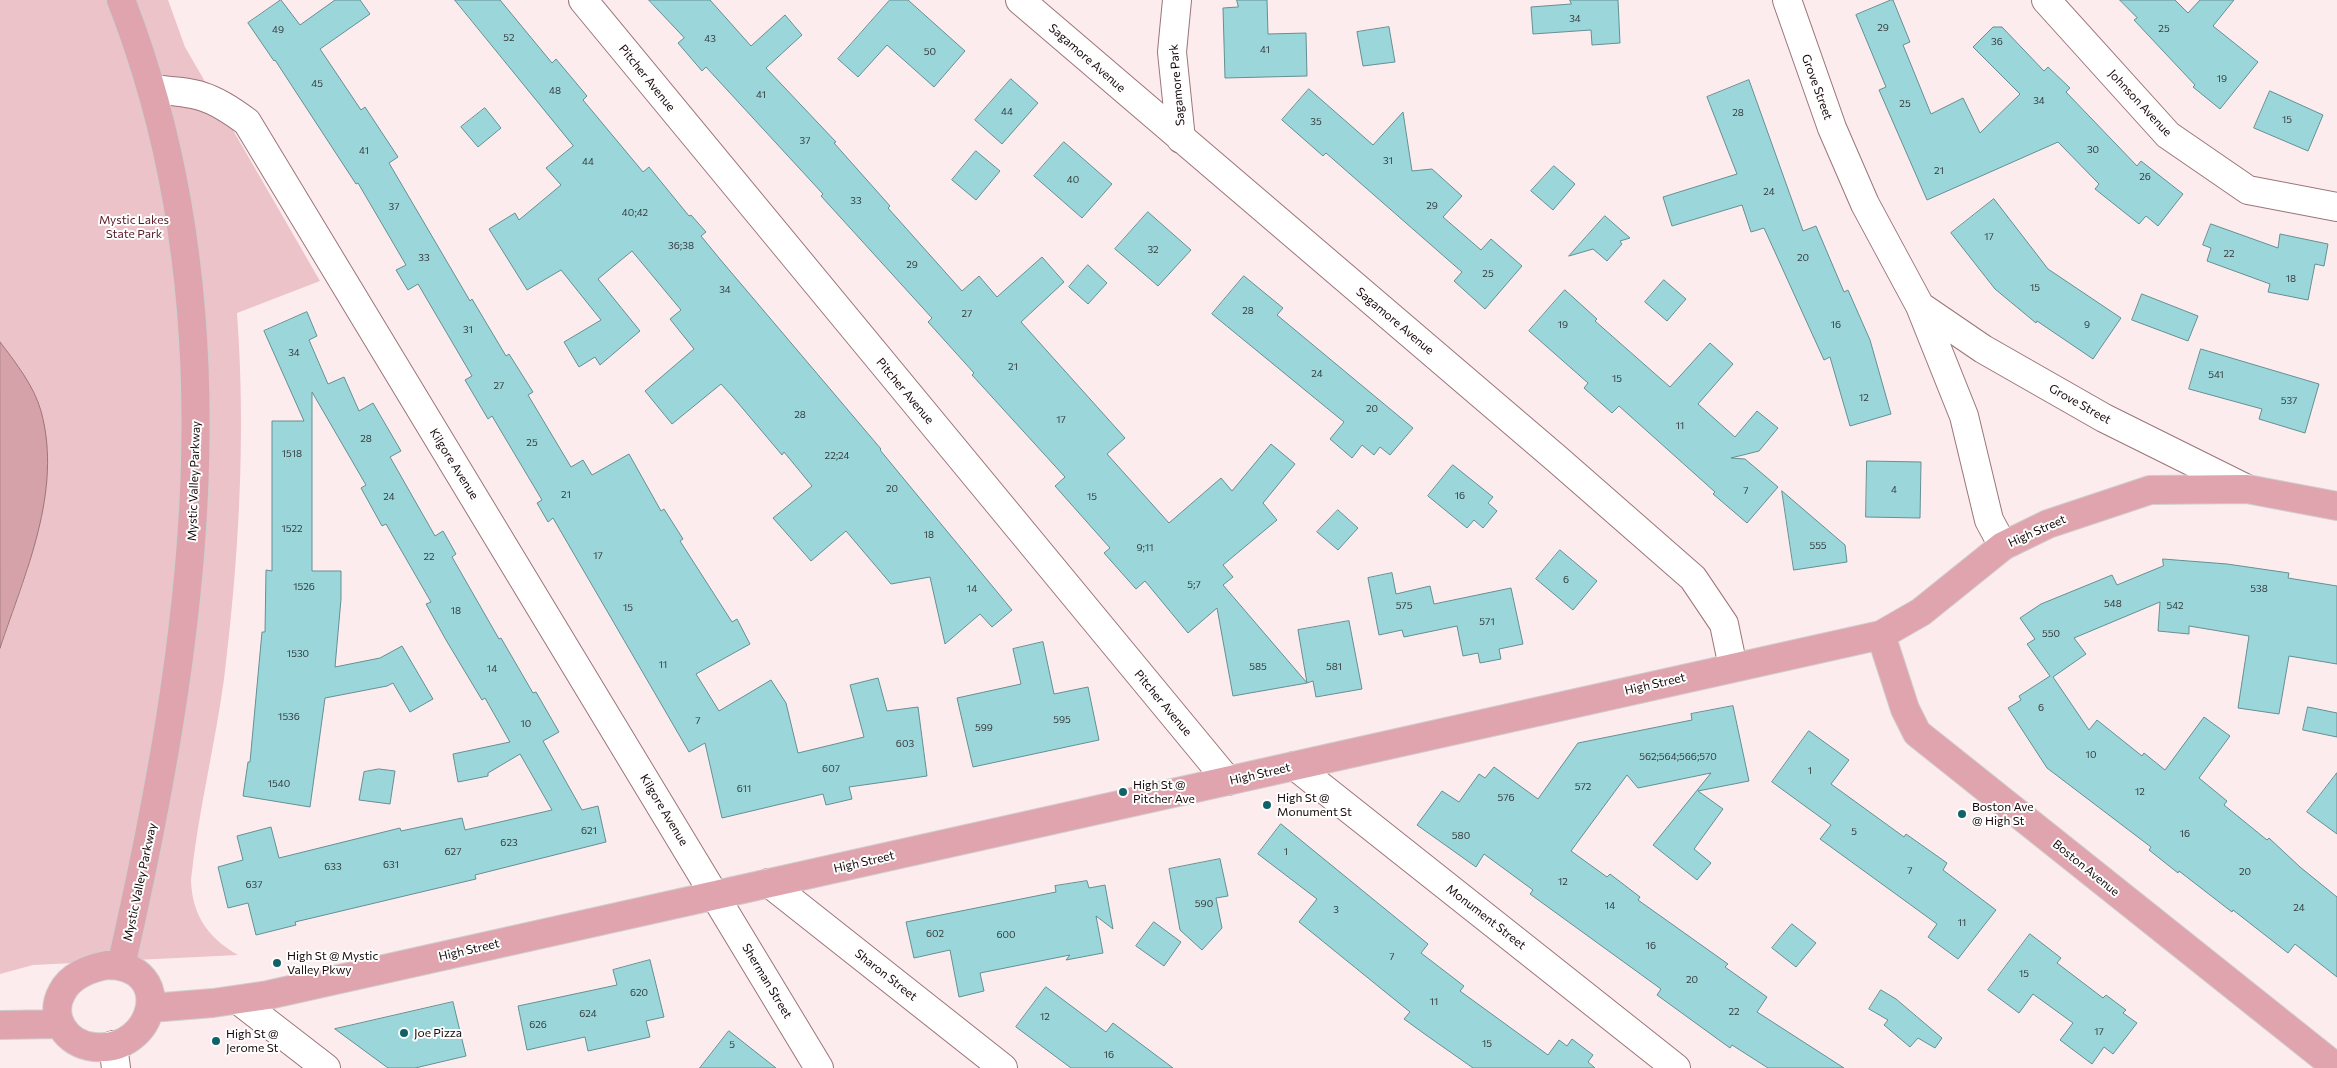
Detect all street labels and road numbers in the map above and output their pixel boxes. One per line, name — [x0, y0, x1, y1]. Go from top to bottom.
street label: Sagamore Avenue — [1046, 21, 1128, 95]
street label: Pitcher Avenue — [616, 42, 678, 114]
street label: Sagamore Park — [1166, 44, 1188, 126]
street label: Grove Street — [1798, 52, 1836, 122]
street label: Johnson Avenue — [2105, 67, 2175, 139]
street label: Sagamore Avenue — [1353, 284, 1437, 358]
street label: Pitcher Avenue — [873, 355, 937, 427]
street label: Grove Street — [2046, 381, 2114, 427]
street label: Mystic Valley Parkway — [185, 421, 203, 541]
street label: Kilgore Avenue — [426, 426, 482, 502]
street label: High Street — [2006, 512, 2068, 550]
street label: Pitcher Avenue — [1131, 667, 1195, 739]
street label: High Street — [1623, 670, 1687, 698]
street label: High Street — [1228, 760, 1292, 788]
street label: Kilgore Avenue — [637, 772, 691, 848]
street label: Mystic Valley Parkway — [120, 822, 160, 942]
street label: Boston Avenue — [2050, 837, 2122, 899]
street label: High Street — [832, 848, 896, 876]
street label: Monument Street — [1443, 881, 1529, 953]
street label: High Street — [437, 936, 501, 964]
street label: Sherman Street — [739, 941, 795, 1021]
street label: Sharon Street — [852, 946, 920, 1004]

